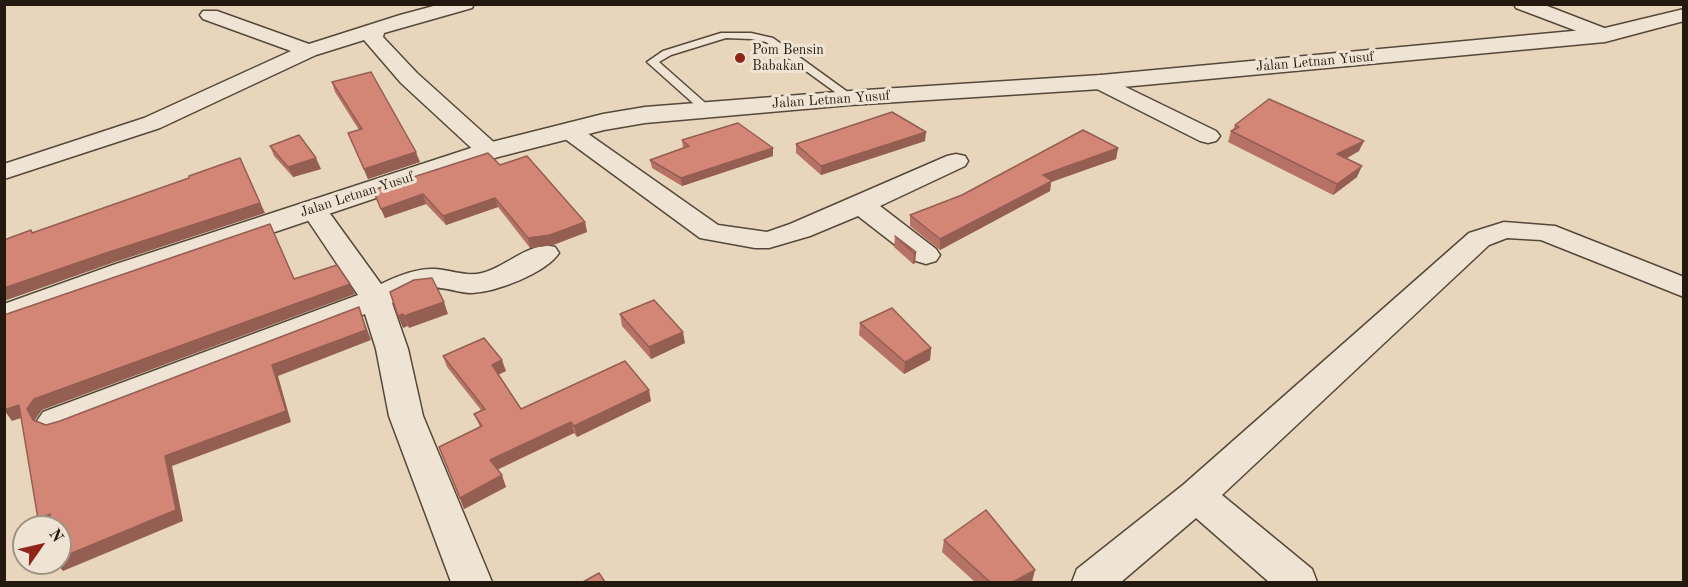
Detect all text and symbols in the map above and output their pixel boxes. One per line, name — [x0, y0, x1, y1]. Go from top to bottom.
place label: Pom Bensin Babakan — [752, 42, 824, 74]
street label: Jalan Letnan Yusuf — [1255, 48, 1375, 76]
marker: Pom Bensin Babakan — [733, 51, 747, 65]
street label: Jalan Letnan Yusuf — [771, 87, 891, 113]
street label: Jalan Letnan Yusuf — [298, 169, 416, 221]
north arrow — [12, 515, 72, 575]
text: N — [45, 527, 65, 546]

